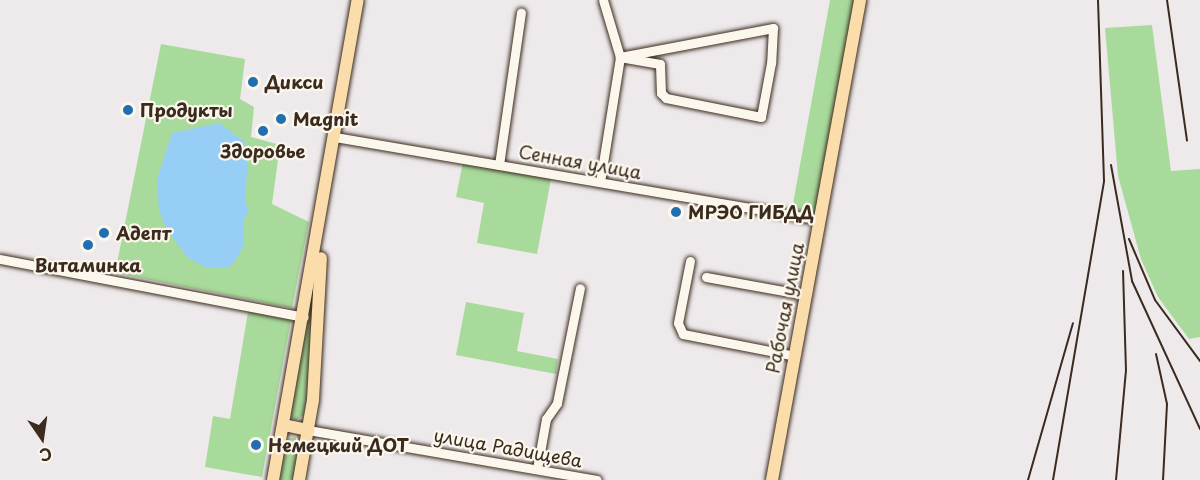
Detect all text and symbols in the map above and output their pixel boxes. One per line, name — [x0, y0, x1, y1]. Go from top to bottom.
place label: Дикси — [265, 71, 323, 93]
marker: Дикси — [246, 75, 260, 89]
place label: Продукты — [140, 99, 233, 121]
marker: Продукты — [121, 103, 135, 117]
place label: Magnit — [293, 108, 358, 130]
marker: Magnit — [274, 112, 288, 126]
marker: Здоровье — [256, 124, 270, 138]
place label: Здоровье — [221, 140, 305, 162]
street label: Сенная улица — [516, 140, 644, 184]
place label: МРЭО ГИБДД — [688, 201, 814, 223]
marker: МРЭО ГИБДД — [669, 205, 683, 219]
place label: Адепт — [116, 222, 171, 244]
marker: Адепт — [97, 226, 111, 240]
marker: Витаминка — [81, 238, 95, 252]
street label: Рабочая улица — [762, 241, 808, 375]
place label: Витаминка — [35, 254, 141, 276]
north arrow — [12, 408, 72, 468]
street label: улица Радищева — [432, 424, 584, 472]
place label: Немецкий ДОТ — [268, 434, 409, 456]
marker: Немецкий ДОТ — [249, 438, 263, 452]
text: С — [37, 442, 55, 469]

